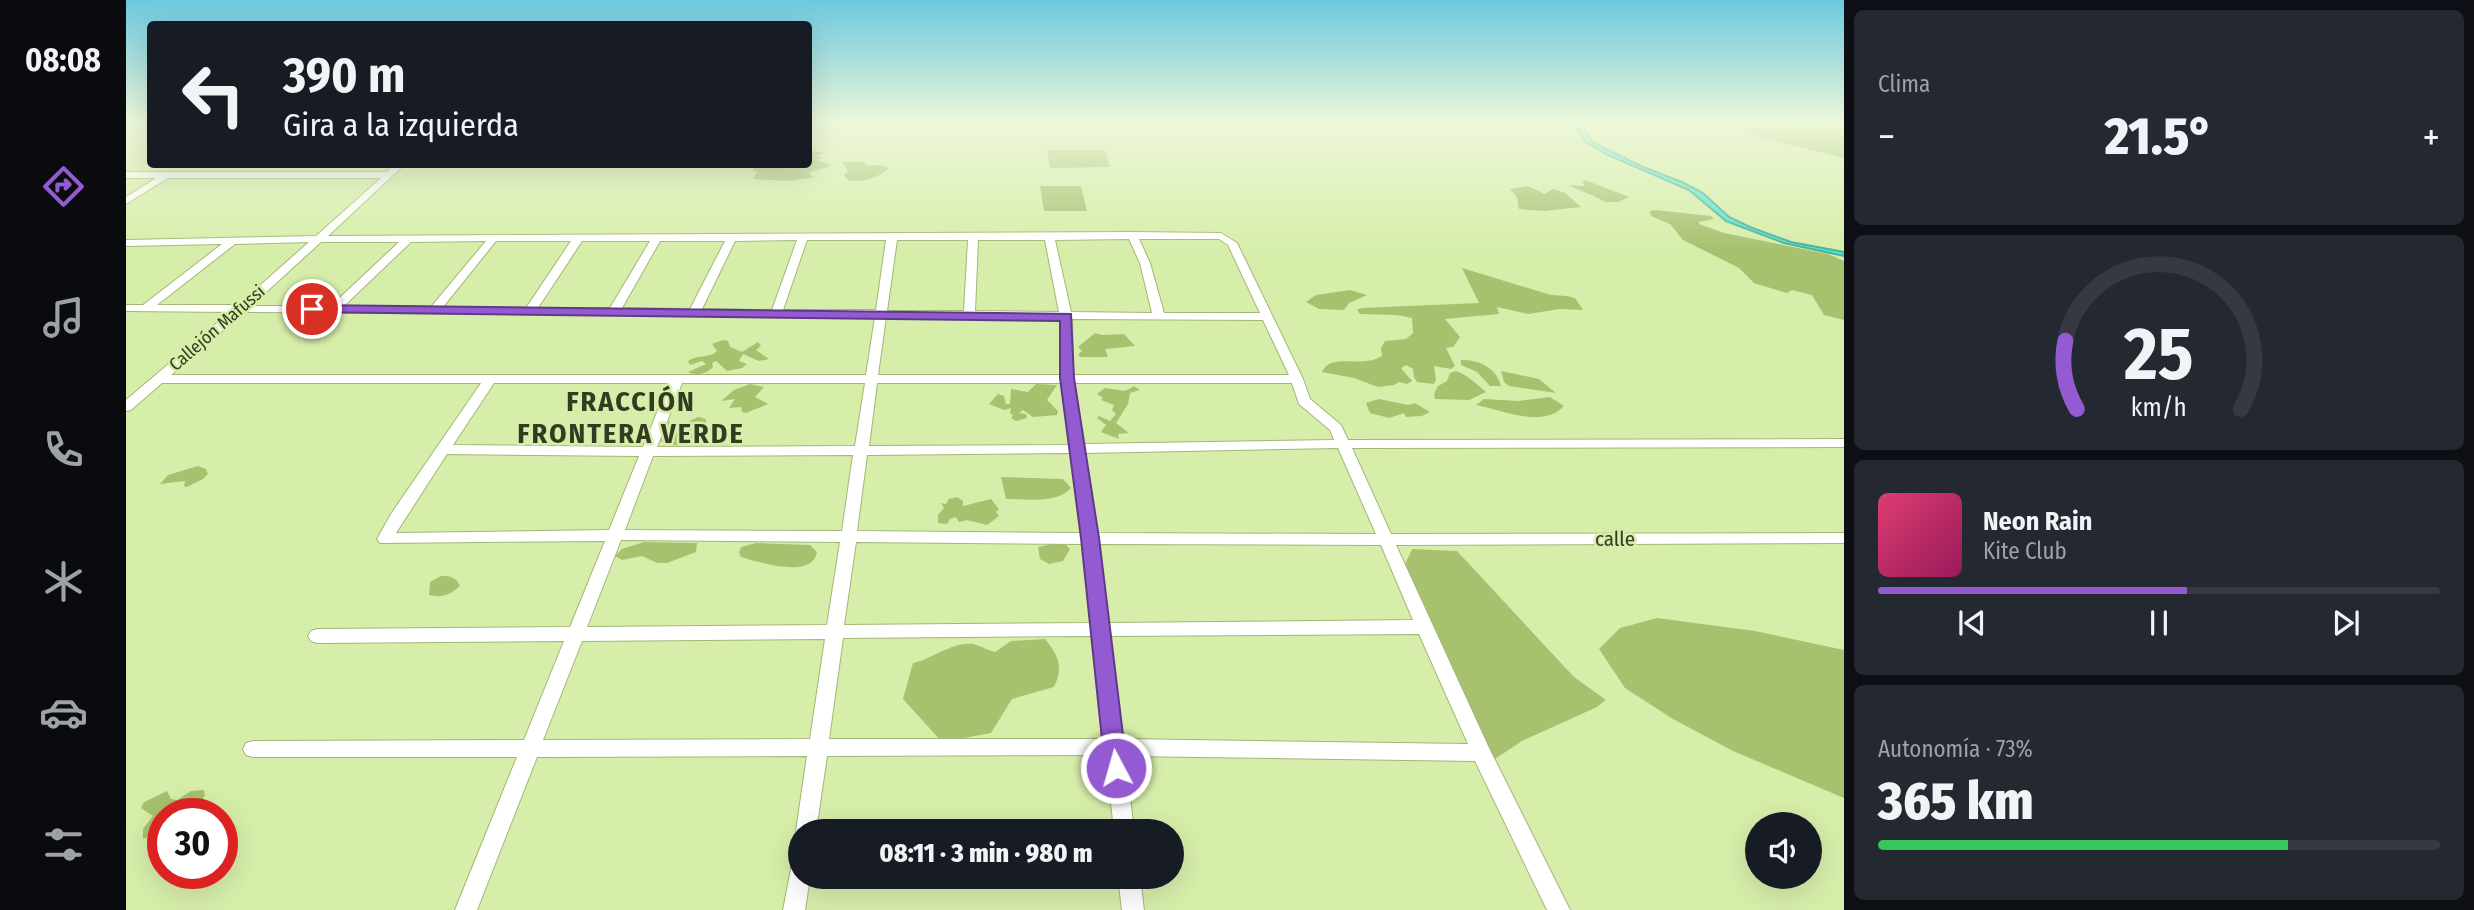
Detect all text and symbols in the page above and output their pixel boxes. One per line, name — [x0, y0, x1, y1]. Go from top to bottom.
text: 08:08 — [25, 41, 101, 79]
text: 390 m — [283, 46, 405, 105]
icon: left — [168, 49, 259, 140]
text: Clima — [1878, 70, 1930, 98]
text: 21.5° — [2105, 105, 2213, 168]
text: Gira a la izquierda — [283, 106, 519, 144]
text: − — [1878, 114, 1895, 160]
text: + — [2423, 114, 2440, 160]
icon: directions — [39, 162, 88, 211]
pin — [282, 279, 342, 339]
street label: Callejón Mafussi — [165, 280, 269, 376]
icon: arrive — [293, 290, 331, 328]
icon: music — [39, 293, 88, 342]
text: 25 — [2123, 311, 2194, 398]
district label: FRACCIÓN FRONTERA VERDE — [517, 385, 745, 450]
text: km/h — [2131, 392, 2187, 422]
icon: phone — [39, 425, 88, 474]
text: Neon Rain — [1983, 506, 2092, 537]
street label: calle — [1595, 526, 1635, 552]
text: Kite Club — [1983, 537, 2067, 565]
icon: climate — [39, 557, 88, 606]
icon: previous — [1953, 604, 1991, 642]
icon: pause — [2140, 604, 2178, 642]
icon: next — [2327, 604, 2365, 642]
icon: car — [39, 688, 88, 737]
position arrow — [1079, 731, 1153, 805]
text: Autonomía · 73% — [1878, 735, 2033, 763]
text: 365 km — [1878, 770, 2034, 833]
speed limit sign: 30 — [147, 798, 238, 889]
map controls — [1745, 812, 1822, 889]
button: sound — [1745, 812, 1822, 889]
icon: filters — [39, 820, 88, 869]
text: 08:11 · 3 min · 980 m — [879, 838, 1093, 869]

